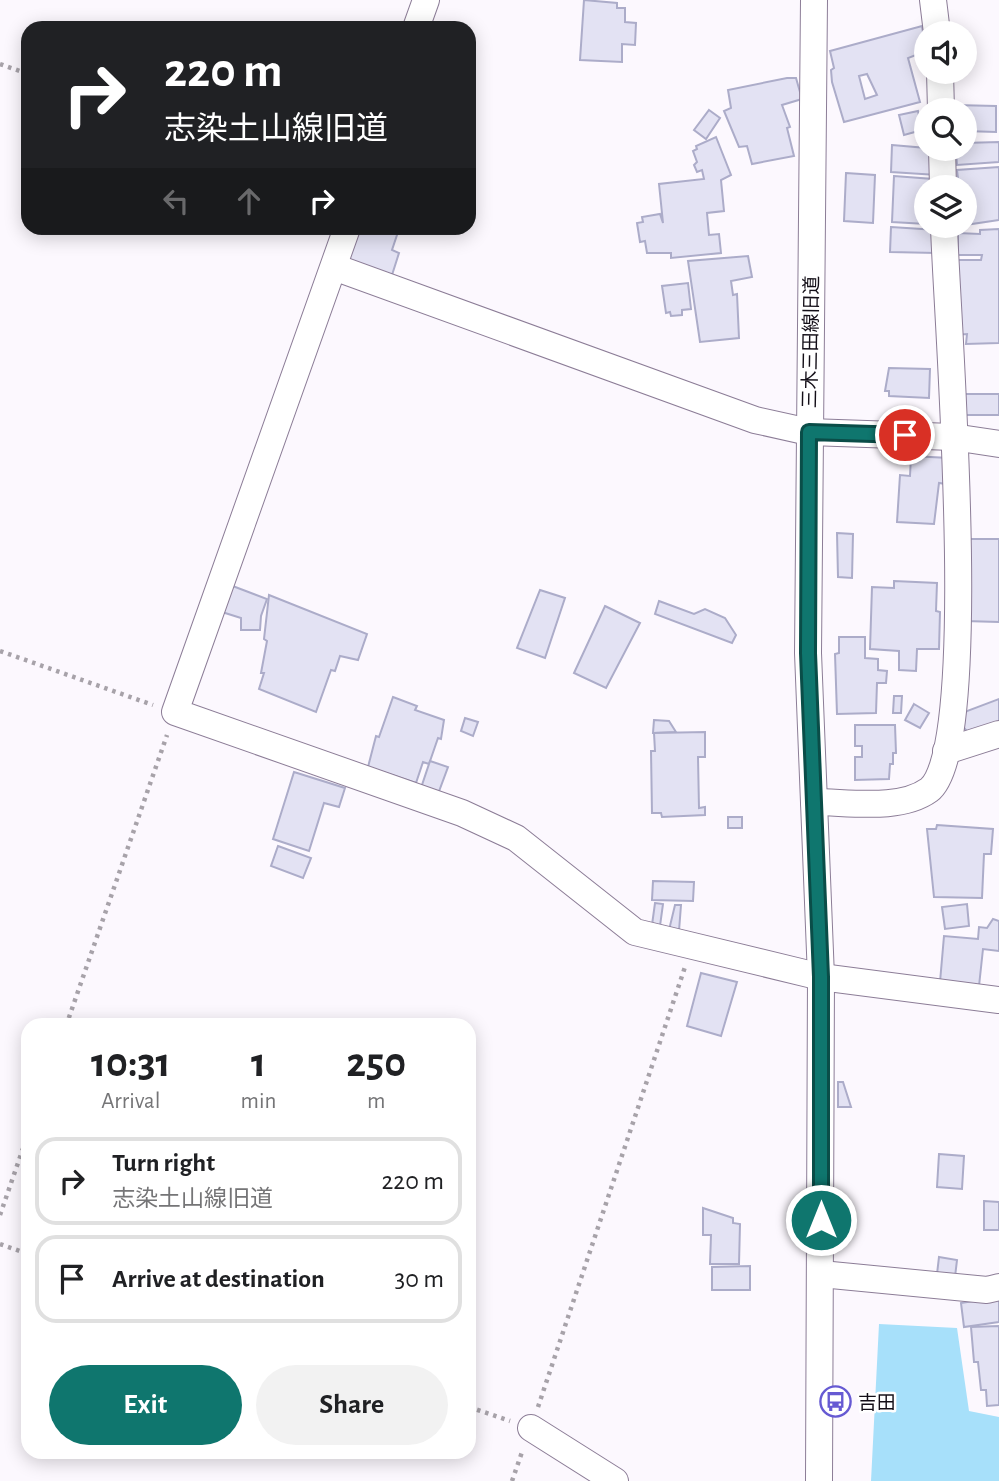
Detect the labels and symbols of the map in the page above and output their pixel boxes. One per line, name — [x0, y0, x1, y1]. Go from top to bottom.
street label: 三木三田線旧道 — [800, 275, 822, 409]
pin — [875, 405, 935, 465]
position arrow — [784, 1183, 858, 1257]
bus stop icon: 吉田 — [818, 1385, 852, 1419]
place label: 吉田 — [858, 1393, 896, 1413]

